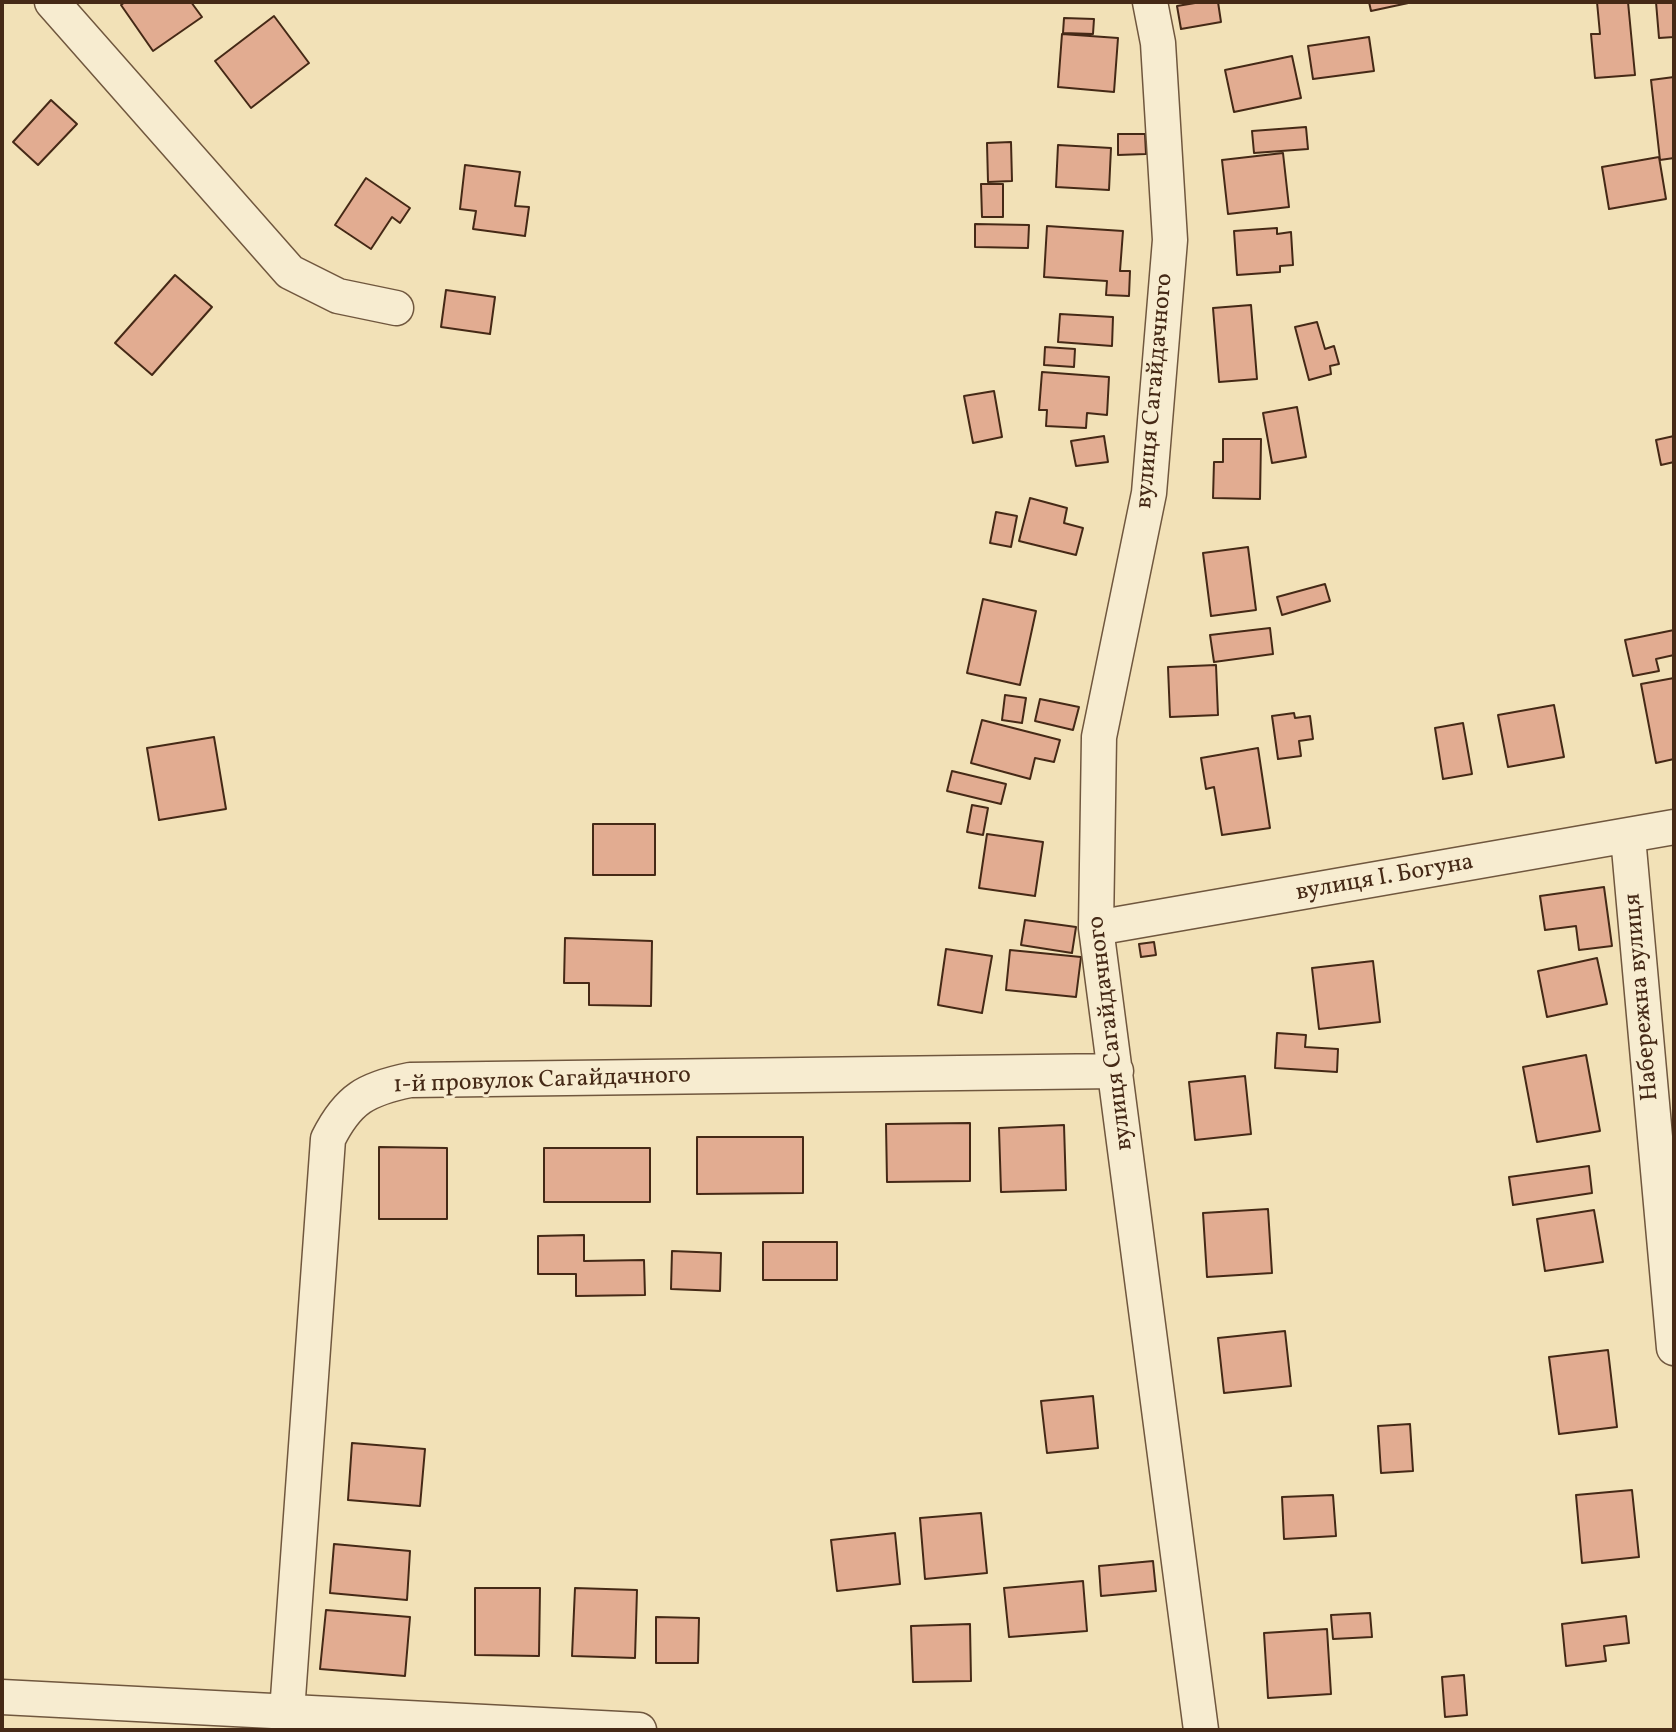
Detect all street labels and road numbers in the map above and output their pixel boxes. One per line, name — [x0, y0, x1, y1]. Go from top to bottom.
street label: вулиця Сагайдачного — [1131, 272, 1181, 510]
street label: вулиця І. Богуна — [1294, 849, 1476, 909]
street label: Набережна вулиця — [1620, 892, 1666, 1102]
street label: вулиця Сагайдачного — [1083, 914, 1141, 1152]
street label: 1-й провулок Сагайдачного — [393, 1062, 691, 1102]

